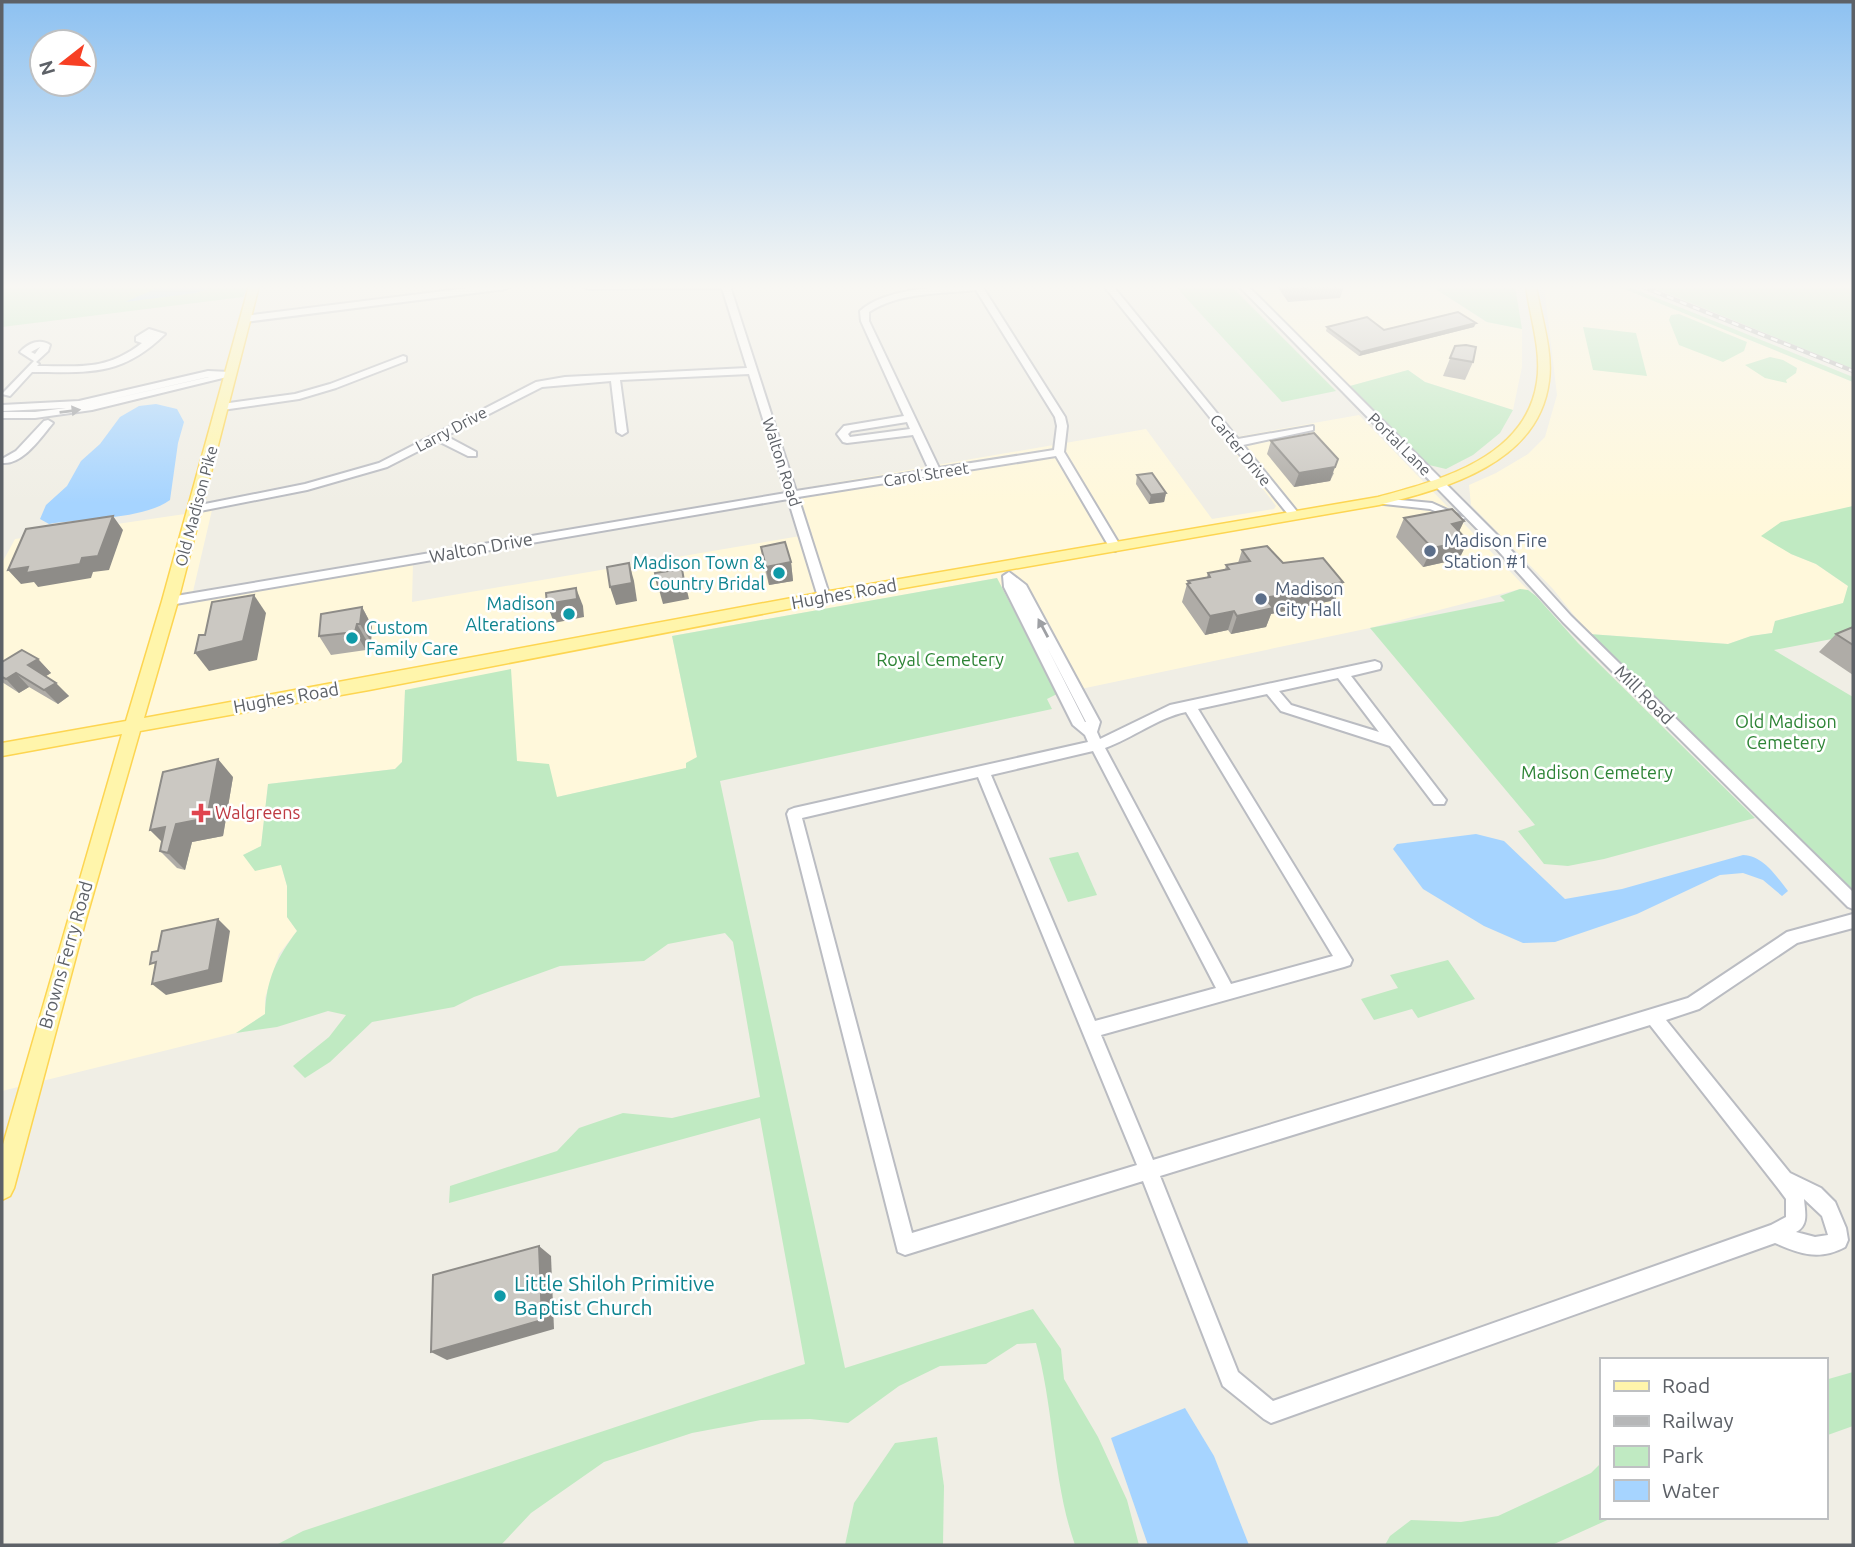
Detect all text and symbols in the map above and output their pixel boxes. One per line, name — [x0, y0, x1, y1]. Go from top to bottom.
north arrow — [28, 28, 98, 98]
text: N — [34, 58, 59, 78]
street label: Larry Drive — [412, 403, 490, 455]
one-way arrow — [59, 405, 81, 416]
street label: Portal Lane — [1365, 409, 1435, 479]
street label: Carter Drive — [1207, 411, 1275, 489]
street label: Walton Road — [759, 415, 805, 509]
street label: Old Madison Pike — [171, 444, 221, 568]
street label: Carol Street — [882, 458, 971, 490]
street label: Walton Drive — [427, 528, 534, 566]
place label: Madison Fire Station #1 — [1444, 530, 1547, 571]
marker: Madison Fire Station #1 — [1422, 543, 1438, 559]
place label: Madison Town & Country Bridal — [633, 552, 765, 593]
marker: Madison Town & Country Bridal — [771, 565, 787, 581]
street label: Hughes Road — [789, 574, 898, 612]
place label: Madison City Hall — [1275, 578, 1343, 619]
marker: Madison City Hall — [1253, 591, 1269, 607]
place label: Madison Alterations — [465, 593, 555, 634]
marker: Madison Alterations — [561, 606, 577, 622]
place label: Custom Family Care — [366, 617, 458, 658]
one-way arrow — [1037, 618, 1049, 638]
marker: Custom Family Care — [344, 630, 360, 646]
park label: Royal Cemetery — [876, 649, 1004, 669]
street label: Mill Road — [1611, 661, 1678, 728]
street label: Hughes Road — [231, 678, 340, 716]
park label: Old Madison Cemetery — [1735, 711, 1837, 752]
park label: Madison Cemetery — [1521, 762, 1673, 782]
place label: Walgreens — [215, 802, 301, 822]
marker: Walgreens — [193, 805, 209, 821]
street label: Browns Ferry Road — [34, 879, 96, 1031]
place label: Little Shiloh Primitive Baptist Church — [514, 1271, 715, 1319]
marker: Little Shiloh Primitive Baptist Church — [492, 1288, 508, 1304]
legend — [1600, 1358, 1827, 1519]
text: Road — [1662, 1373, 1710, 1397]
text: Railway — [1662, 1408, 1734, 1432]
text: Park — [1662, 1443, 1704, 1467]
text: Water — [1662, 1478, 1720, 1502]

